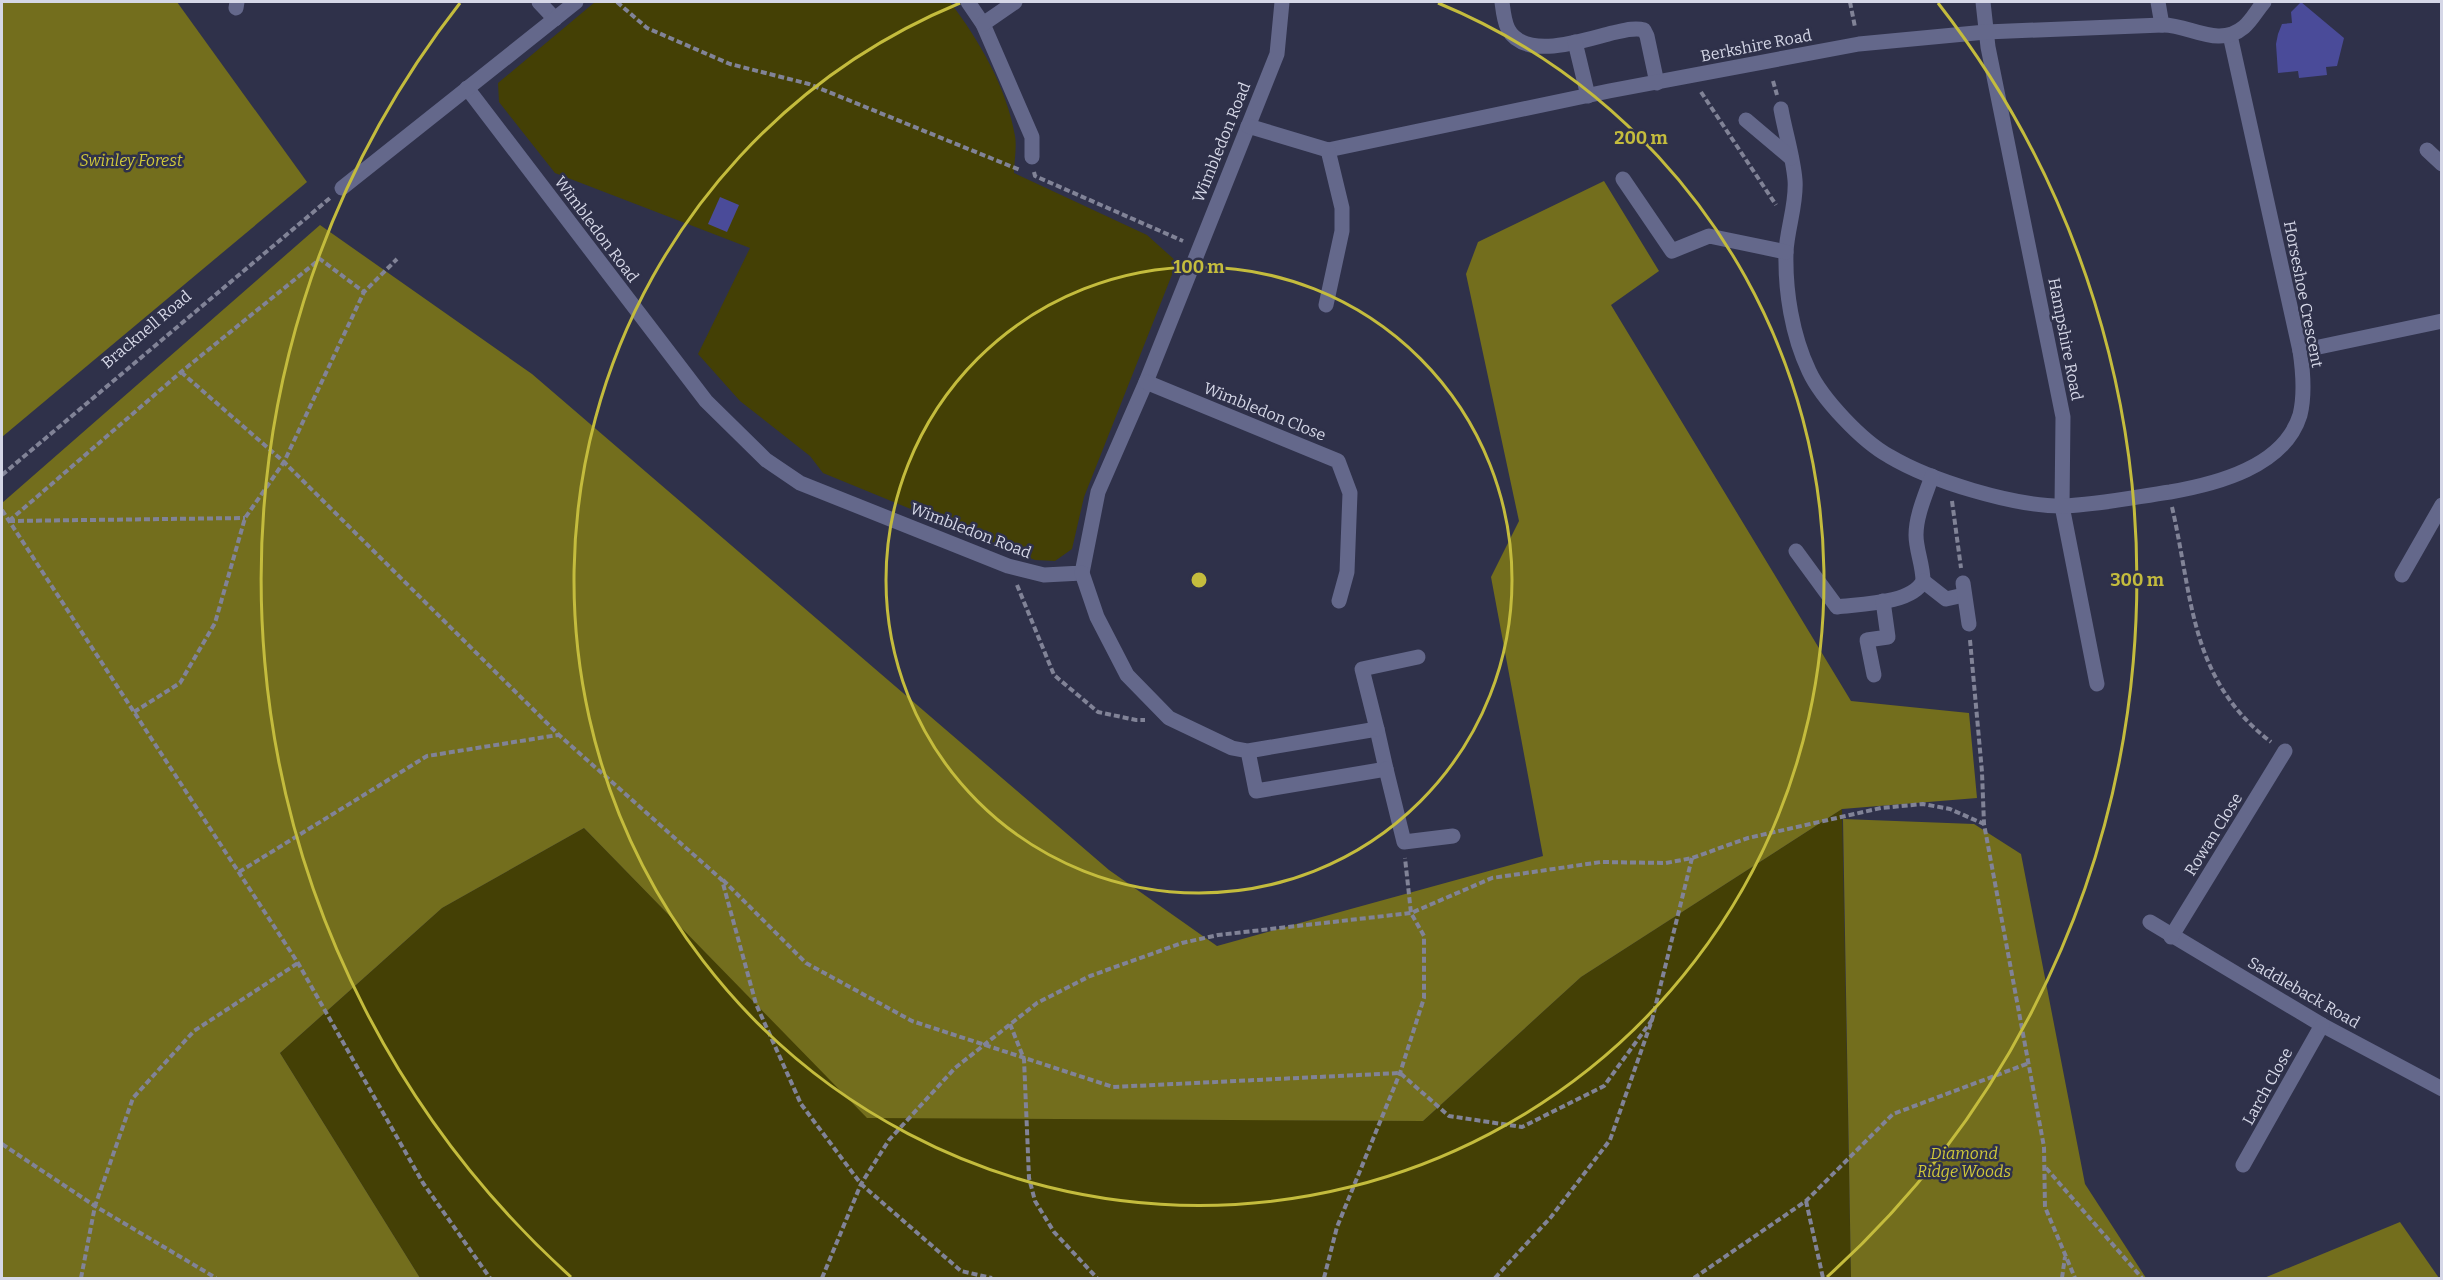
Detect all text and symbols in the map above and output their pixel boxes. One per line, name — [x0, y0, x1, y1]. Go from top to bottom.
street label: Berkshire Road — [1699, 25, 1814, 66]
street label: Wimbledon Road — [1189, 79, 1254, 205]
text: 200 m — [1614, 127, 1668, 149]
park label: Swinley Forest — [80, 151, 183, 170]
street label: Wimbledon Road — [551, 172, 643, 287]
street label: Horseshoe Crescent — [2280, 219, 2327, 369]
text: 100 m — [1173, 256, 1225, 278]
street label: Hampshire Road — [2044, 276, 2087, 403]
street label: Bracknell Road — [98, 286, 195, 372]
street label: Wimbledon Close — [1201, 378, 1329, 445]
street label: Wimbledon Road — [908, 499, 1034, 562]
text: 300 m — [2110, 569, 2164, 591]
centre of rings — [1189, 570, 1209, 590]
street label: Rowan Close — [2181, 789, 2246, 879]
street label: Saddleback Road — [2244, 953, 2364, 1032]
street label: Larch Close — [2238, 1044, 2296, 1128]
park label: Diamond Ridge Woods — [1917, 1144, 2011, 1181]

